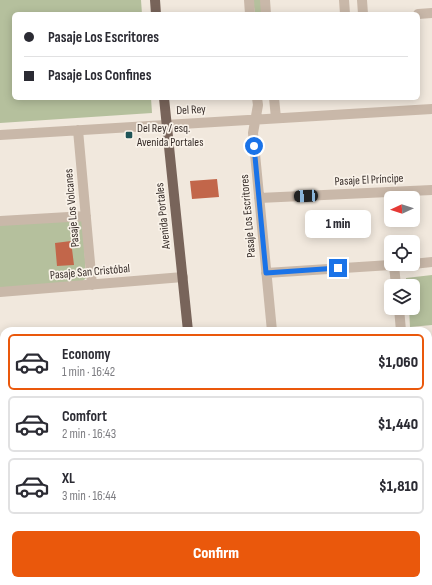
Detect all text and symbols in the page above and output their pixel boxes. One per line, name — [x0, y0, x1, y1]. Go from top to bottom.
text: Pasaje Los Escritores — [48, 28, 159, 47]
text: Pasaje Los Confines — [48, 66, 152, 85]
street label: Del Rey — [176, 102, 207, 118]
place label: Del Rey / esq. Avenida Portales — [136, 121, 203, 150]
marker: Del Rey / esq. Avenida Portales — [124, 130, 134, 140]
route start — [245, 137, 263, 155]
street label: Pasaje Los Volcanes — [61, 168, 83, 248]
street label: Pasaje El Príncipe — [334, 171, 404, 189]
street label: Pasaje Los Escritores — [237, 174, 259, 258]
street label: Avenida Portales — [152, 182, 174, 251]
car — [294, 189, 318, 203]
north arrow — [384, 191, 420, 227]
map controls — [384, 191, 420, 315]
callout: 1 min — [305, 210, 371, 238]
text: 1 min — [326, 216, 350, 232]
button: locate — [384, 235, 420, 271]
route end — [329, 259, 347, 277]
street label: Pasaje San Cristóbal — [49, 261, 131, 283]
button: layers — [384, 279, 420, 315]
icon: car — [14, 344, 50, 380]
text: Economy — [62, 345, 111, 364]
text: $1,060 — [378, 353, 418, 372]
text: 1 min · 16:42 — [62, 364, 115, 380]
icon: car — [14, 406, 50, 442]
text: Comfort — [62, 407, 107, 426]
text: $1,440 — [378, 415, 418, 434]
text: 2 min · 16:43 — [62, 426, 116, 442]
icon: car — [14, 468, 50, 504]
text: XL — [62, 469, 75, 488]
text: $1,810 — [379, 477, 418, 496]
text: 3 min · 16:44 — [62, 488, 116, 504]
button: Confirm — [12, 531, 420, 577]

